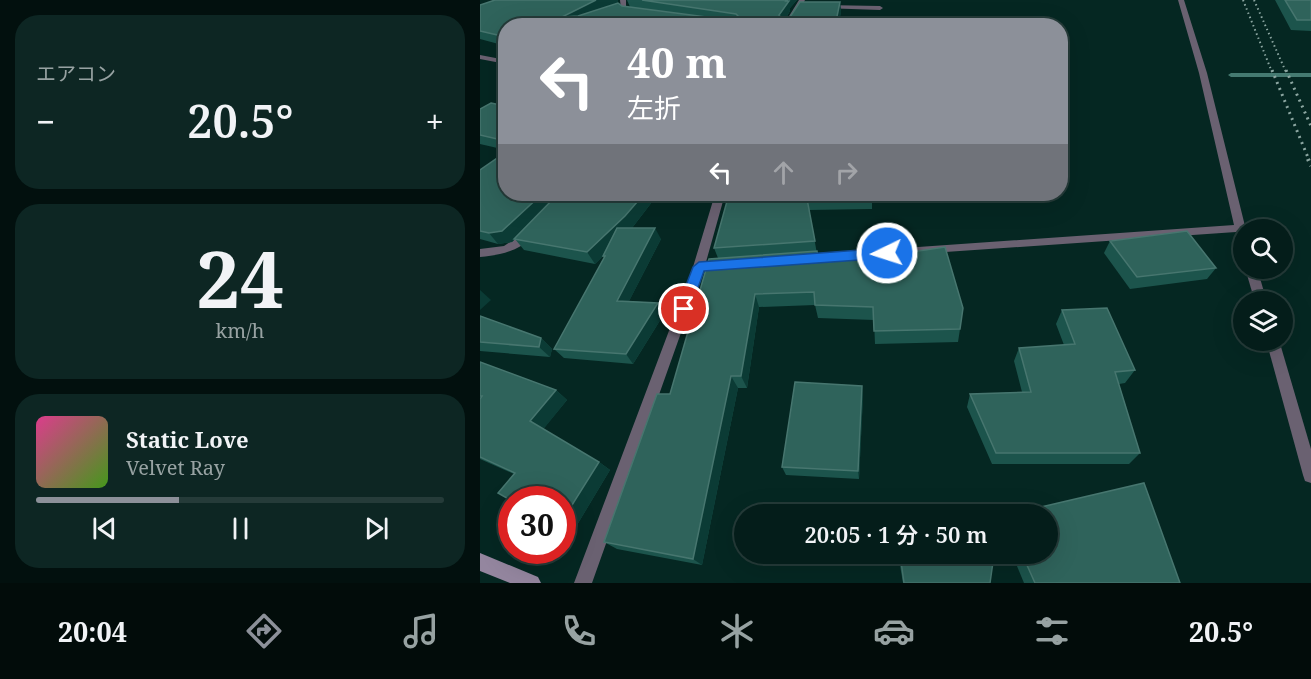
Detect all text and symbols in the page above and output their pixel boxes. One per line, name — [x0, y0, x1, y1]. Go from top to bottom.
text: 40 m — [627, 33, 727, 90]
icon: left — [528, 42, 606, 120]
text: エアコン — [36, 60, 116, 87]
text: 左折 — [627, 89, 681, 126]
text: 20.5° — [187, 90, 294, 151]
text: − — [36, 99, 55, 144]
text: + — [426, 99, 444, 144]
icon: left — [704, 156, 737, 189]
icon: ahead — [767, 156, 800, 189]
icon: right — [830, 156, 863, 189]
map controls — [1233, 219, 1293, 351]
button: search — [1233, 219, 1293, 279]
position arrow — [855, 221, 919, 285]
text: 24 — [196, 225, 284, 331]
pin — [658, 283, 709, 334]
button: layers — [1233, 291, 1293, 351]
icon: arrive — [667, 292, 700, 325]
text: km/h — [215, 317, 265, 344]
text: Static Love — [126, 424, 249, 454]
text: Velvet Ray — [126, 454, 225, 481]
speed limit sign: 30 — [498, 486, 576, 564]
icon: previous — [88, 512, 121, 545]
icon: pause — [224, 512, 257, 545]
icon: next — [360, 512, 393, 545]
text: 20:05 · 1 分 · 50 m — [804, 519, 988, 549]
icon: directions — [243, 610, 285, 652]
icon: music — [400, 610, 442, 652]
icon: phone — [558, 610, 600, 652]
icon: climate — [716, 610, 758, 652]
icon: car — [873, 610, 915, 652]
icon: filters — [1031, 610, 1073, 652]
text: 20:04 — [58, 613, 127, 650]
text: 20.5° — [1189, 613, 1253, 650]

